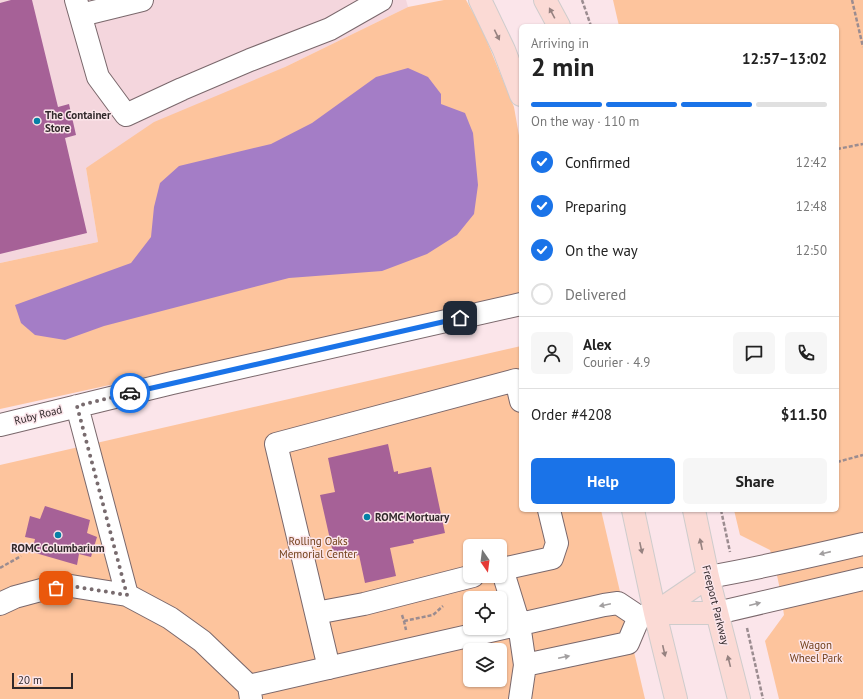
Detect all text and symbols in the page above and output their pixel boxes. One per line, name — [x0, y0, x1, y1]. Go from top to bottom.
one-way arrow — [549, 7, 555, 19]
one-way arrow — [494, 29, 500, 41]
text: Arriving in — [531, 35, 589, 52]
text: 12:57–13:02 — [742, 49, 827, 68]
text: 2 min — [531, 50, 594, 83]
place label: The Container Store — [45, 108, 111, 135]
text: On the way · 110 m — [531, 113, 639, 130]
marker: The Container Store — [32, 116, 42, 126]
icon: check — [531, 151, 553, 173]
text: Confirmed — [565, 153, 630, 172]
text: 12:42 — [796, 154, 827, 171]
icon: check — [531, 195, 553, 217]
text: Preparing — [565, 197, 627, 216]
text: 12:48 — [796, 198, 827, 215]
icon: check — [531, 239, 553, 261]
text: On the way — [565, 241, 638, 260]
text: 12:50 — [796, 242, 827, 259]
text: Delivered — [565, 285, 626, 304]
pin — [443, 301, 477, 335]
icon: home — [449, 307, 471, 329]
button: person — [531, 332, 573, 374]
button: chat — [733, 332, 775, 374]
button: phone — [785, 332, 827, 374]
text: Alex — [583, 335, 612, 354]
text: Courier · 4.9 — [583, 354, 650, 371]
courier — [110, 373, 150, 413]
icon: car — [119, 382, 141, 404]
street label: Ruby Road — [12, 402, 64, 428]
text: Order #4208 — [531, 405, 612, 424]
text: $11.50 — [781, 405, 827, 424]
button: Help — [531, 458, 675, 504]
button: Share — [683, 458, 827, 504]
place label: ROMC Mortuary — [375, 510, 450, 524]
marker: ROMC Mortuary — [362, 512, 372, 522]
marker: ROMC Columbarium — [53, 530, 63, 540]
park label: Rolling Oaks Memorial Center — [279, 534, 357, 561]
one-way arrow — [698, 537, 704, 550]
north arrow — [463, 539, 507, 583]
map controls — [463, 539, 507, 687]
place label: ROMC Columbarium — [11, 541, 105, 555]
one-way arrow — [639, 542, 645, 554]
one-way arrow — [819, 551, 831, 557]
street label: Freeport Parkway — [699, 564, 733, 647]
pin — [39, 571, 73, 605]
icon: bag — [45, 577, 67, 599]
button: locate — [463, 591, 507, 635]
one-way arrow — [750, 601, 762, 607]
one-way arrow — [598, 603, 611, 609]
park label: Wagon Wheel Park — [790, 638, 843, 665]
button: layers — [463, 643, 507, 687]
one-way arrow — [662, 645, 668, 657]
one-way arrow — [557, 653, 570, 659]
one-way arrow — [726, 655, 732, 667]
scale bar — [12, 671, 73, 690]
text: 20 m — [18, 673, 42, 687]

